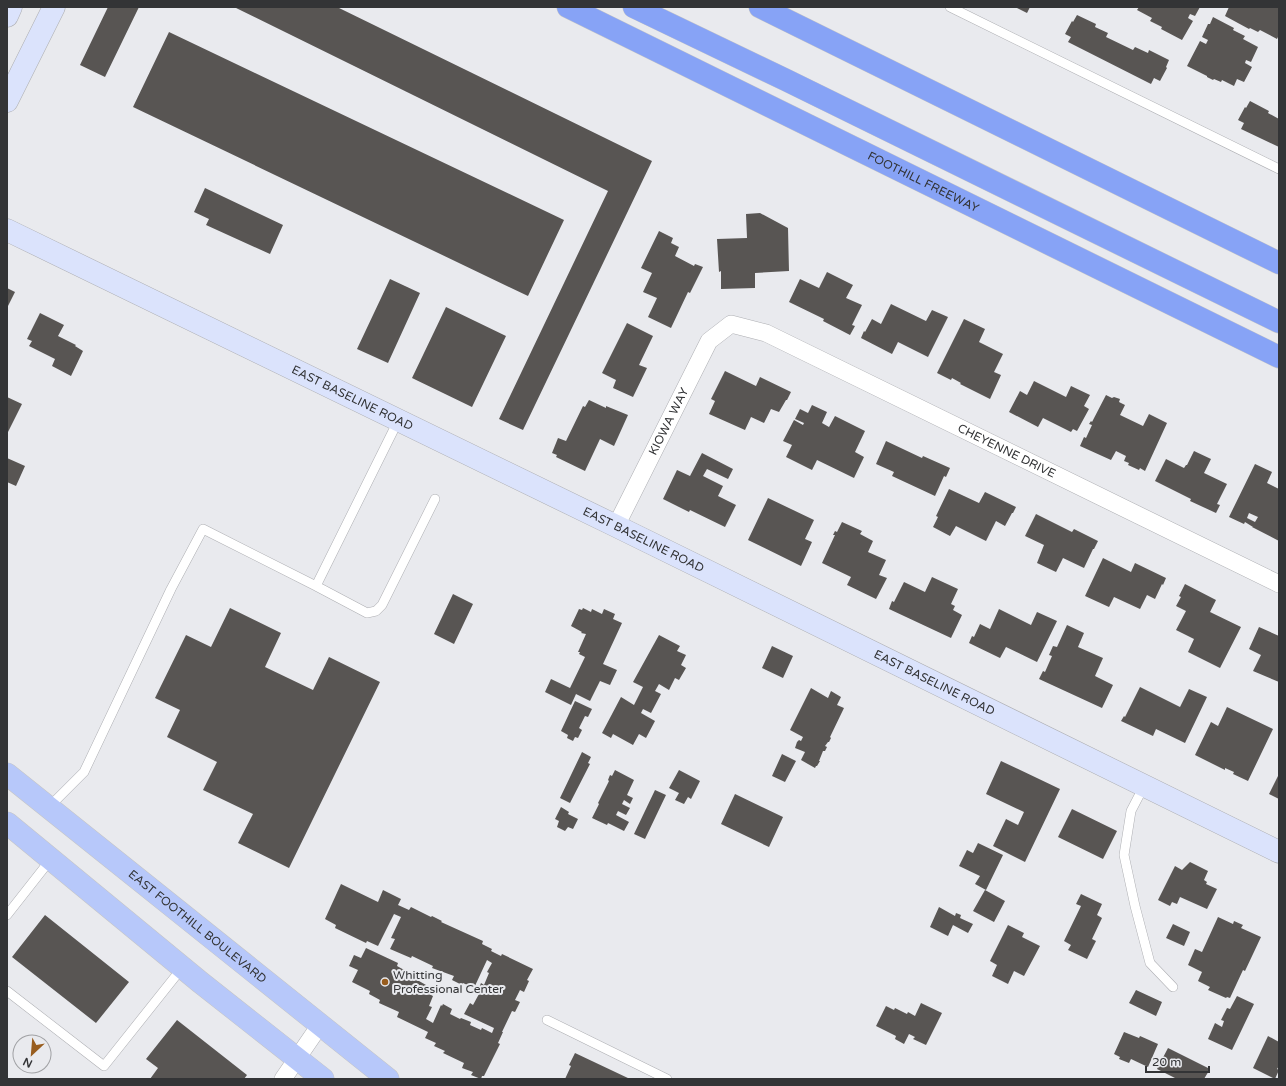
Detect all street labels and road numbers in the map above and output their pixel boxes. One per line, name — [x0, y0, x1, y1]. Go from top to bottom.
street label: FOOTHILL FREEWAY — [865, 149, 981, 215]
street label: EAST BASELINE ROAD — [289, 362, 415, 433]
street label: KIOWA WAY — [646, 385, 691, 457]
street label: CHEYENNE DRIVE — [955, 421, 1058, 481]
street label: EAST BASELINE ROAD — [581, 504, 707, 575]
street label: EAST BASELINE ROAD — [872, 647, 997, 718]
street label: EAST FOOTHILL BOULEVARD — [126, 867, 269, 986]

